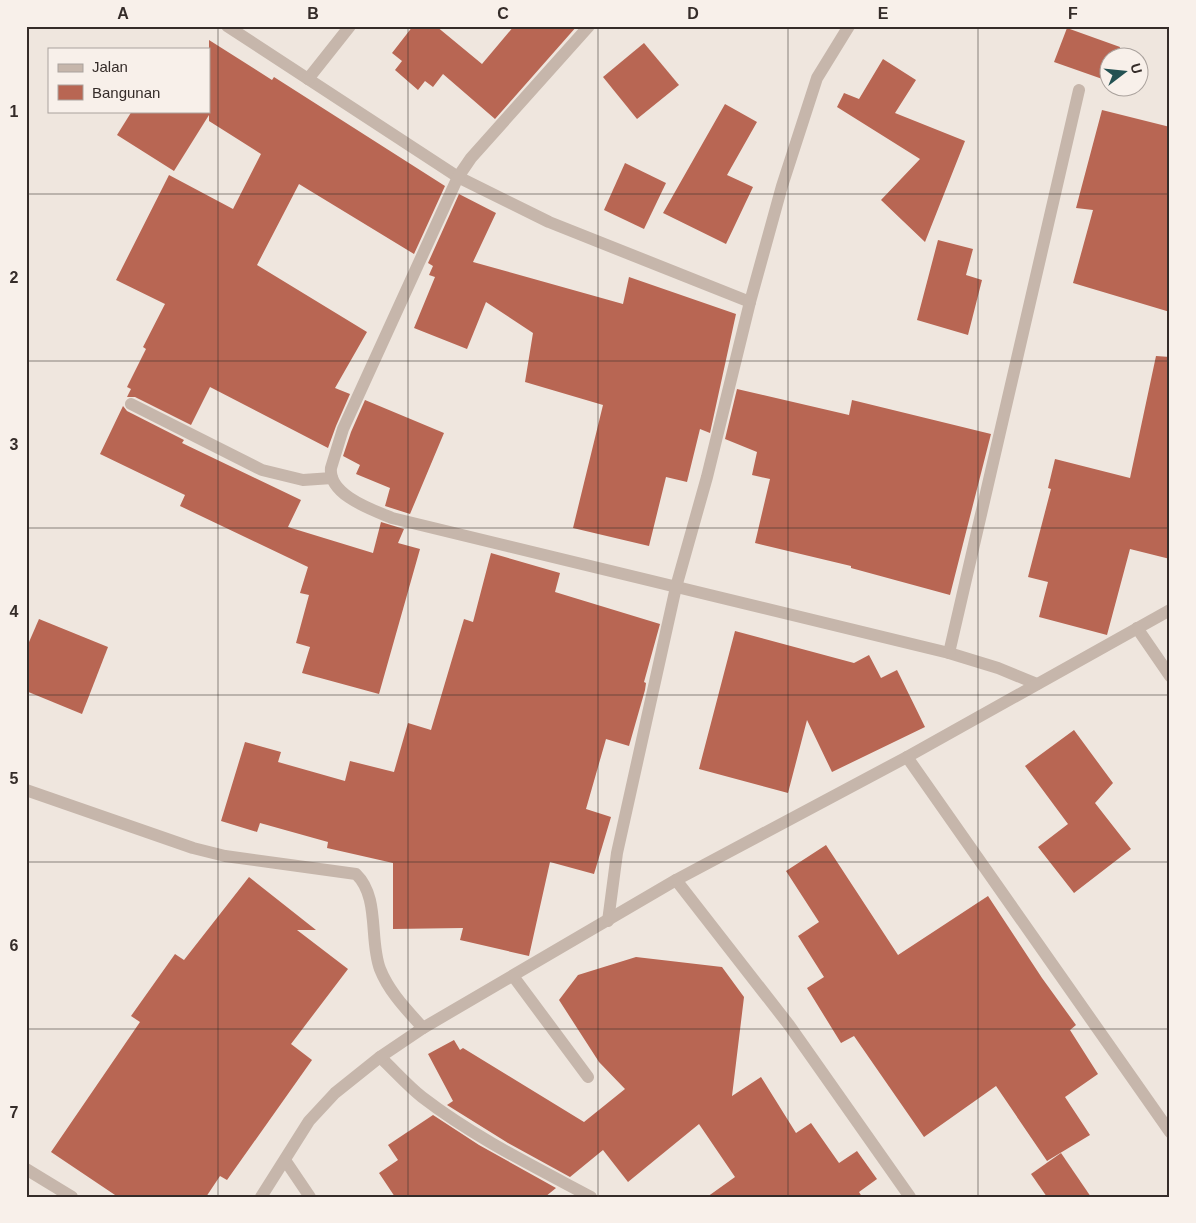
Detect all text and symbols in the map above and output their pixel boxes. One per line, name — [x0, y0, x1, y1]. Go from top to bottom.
text: A — [117, 5, 129, 22]
text: B — [307, 5, 319, 22]
text: C — [497, 5, 509, 22]
text: D — [687, 5, 699, 22]
text: E — [878, 5, 889, 22]
text: F — [1068, 5, 1078, 22]
legend — [48, 48, 210, 112]
north arrow — [1098, 48, 1148, 98]
text: Jalan — [92, 58, 128, 75]
text: U — [1127, 61, 1146, 75]
text: Bangunan — [92, 84, 160, 101]
text: 1 — [10, 103, 19, 120]
text: 2 — [10, 269, 19, 286]
text: 3 — [10, 436, 19, 453]
text: 4 — [10, 603, 19, 620]
text: 5 — [10, 770, 19, 787]
text: 6 — [10, 937, 19, 954]
text: 7 — [10, 1104, 19, 1121]

